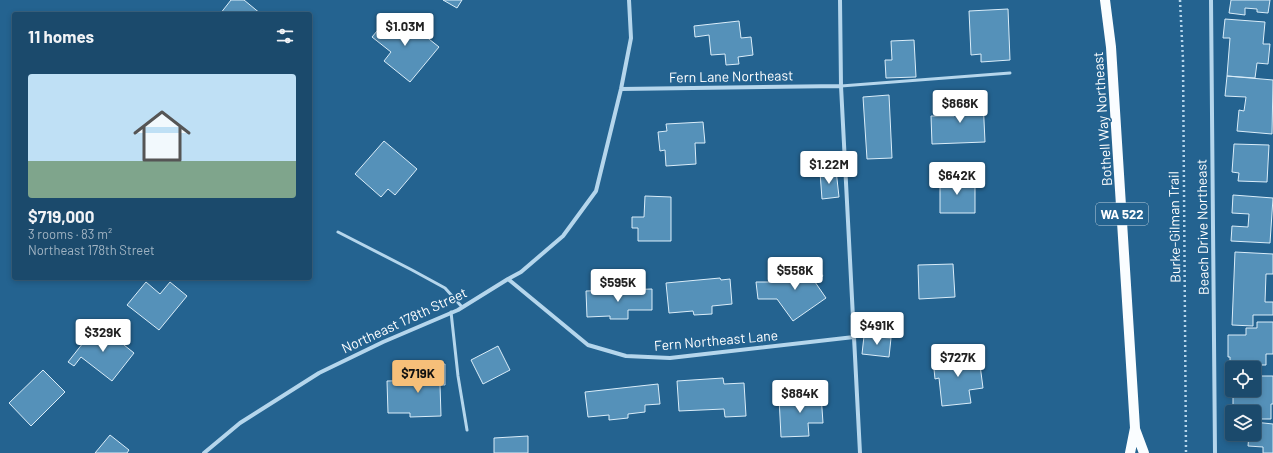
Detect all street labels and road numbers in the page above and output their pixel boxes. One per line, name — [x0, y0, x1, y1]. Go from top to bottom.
street label: Bothell Way Northeast — [1089, 51, 1115, 187]
street label: Fern Lane Northeast — [669, 66, 793, 86]
street label: Beach Drive Northeast — [1192, 159, 1212, 295]
street label: Burke-Gilman Trail — [1165, 171, 1183, 283]
road number: WA 522 — [1096, 203, 1148, 225]
street label: Northeast 178th Street — [339, 283, 469, 357]
street label: Fern Northeast Lane — [653, 326, 779, 354]

